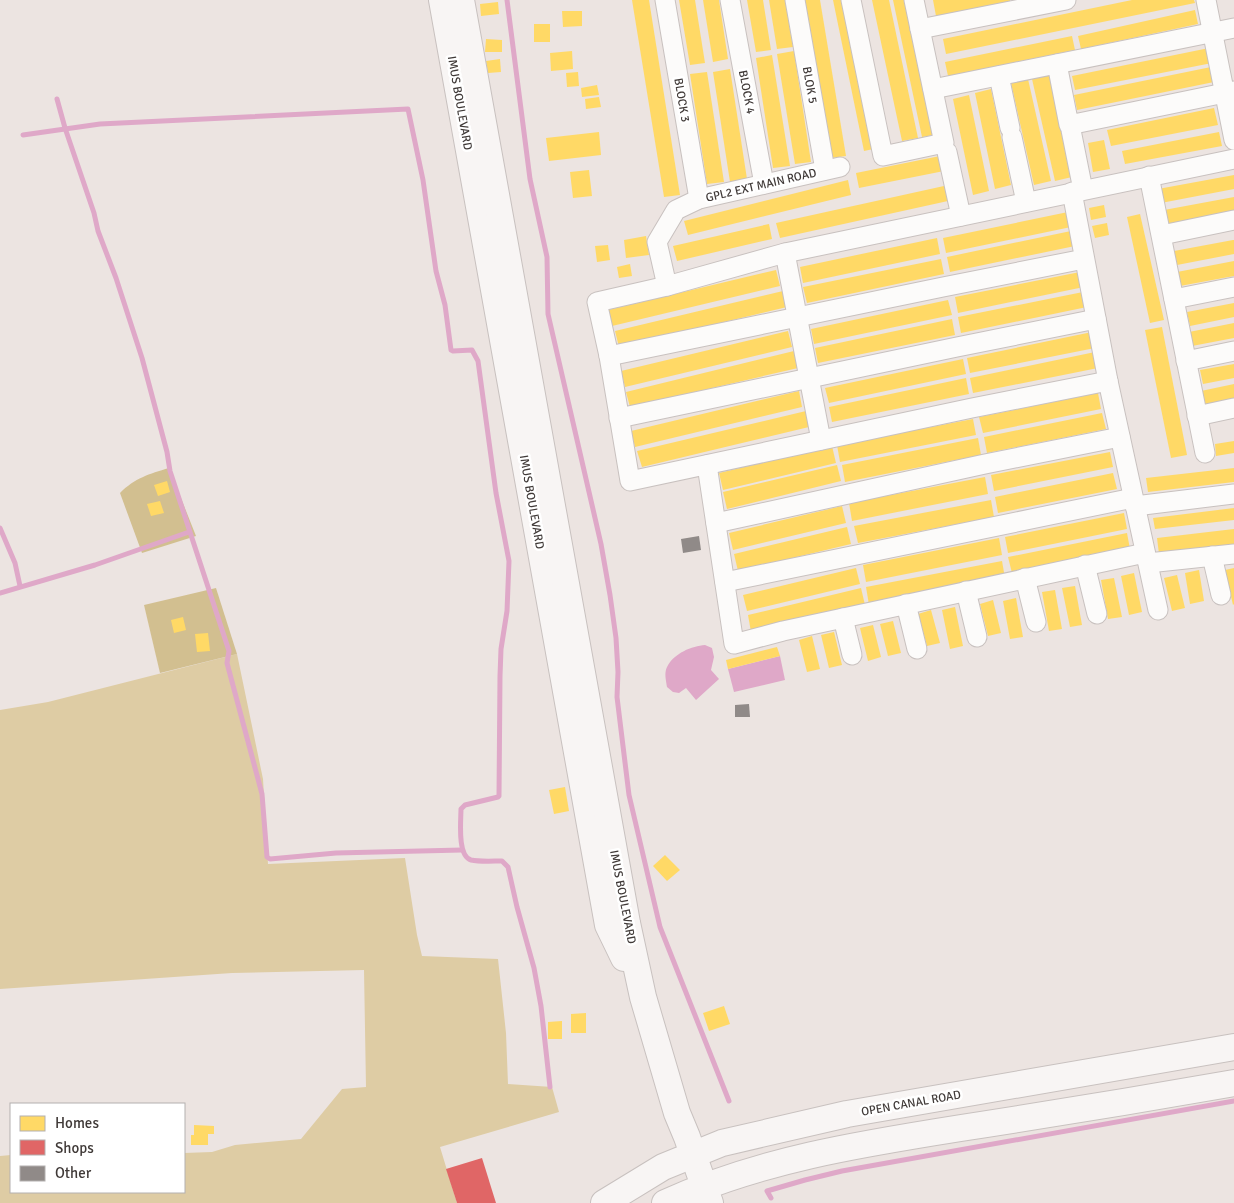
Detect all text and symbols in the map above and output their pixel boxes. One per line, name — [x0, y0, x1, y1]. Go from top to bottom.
street label: IMUS BOULEVARD — [444, 55, 475, 151]
street label: BLOK 5 — [799, 65, 820, 105]
street label: BLOCK 4 — [735, 69, 758, 116]
street label: BLOCK 3 — [670, 77, 693, 123]
street label: GPL2 EXT MAIN ROAD — [704, 165, 818, 206]
street label: IMUS BOULEVARD — [516, 454, 547, 550]
street label: IMUS BOULEVARD — [606, 849, 639, 945]
street label: OPEN CANAL ROAD — [860, 1087, 962, 1120]
legend — [10, 1103, 185, 1193]
text: Homes — [55, 1114, 99, 1132]
text: Shops — [55, 1139, 94, 1157]
text: Other — [55, 1164, 92, 1182]

